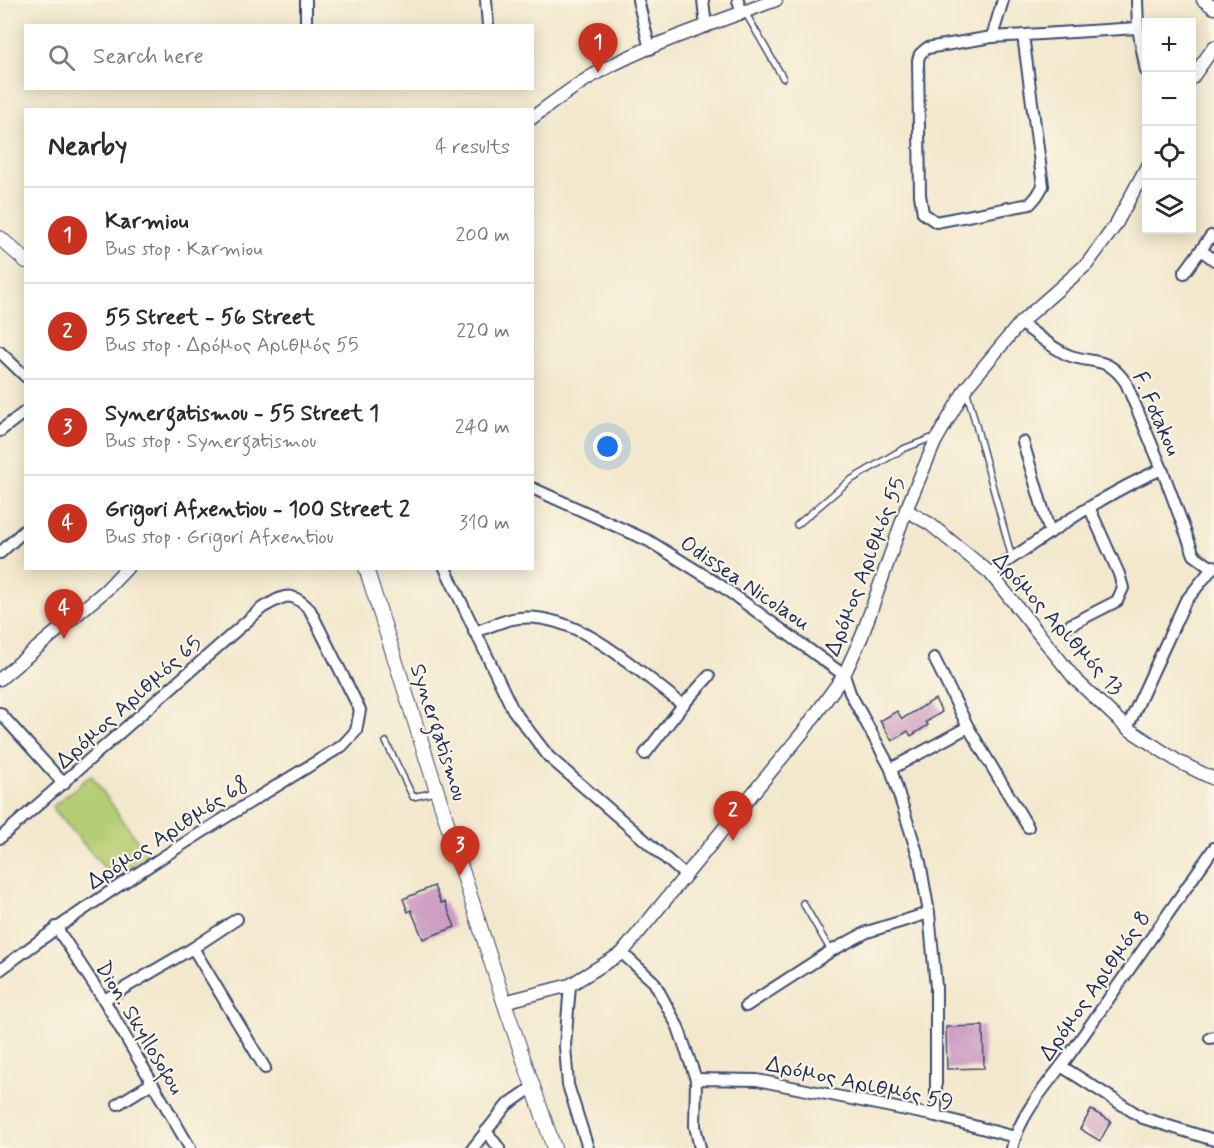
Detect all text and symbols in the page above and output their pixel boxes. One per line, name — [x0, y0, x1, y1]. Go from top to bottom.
map controls — [1142, 18, 1196, 234]
button: + — [1142, 18, 1196, 72]
pin: 1 — [578, 23, 618, 73]
search box — [24, 24, 534, 90]
icon: search — [45, 41, 78, 74]
text: Search here — [93, 43, 204, 71]
button: − — [1142, 72, 1196, 126]
button: locate — [1142, 126, 1196, 180]
text: Nearby — [48, 130, 127, 164]
text: 4 results — [435, 134, 510, 161]
button: layers — [1142, 180, 1196, 234]
text: Karmiou — [105, 208, 188, 236]
text: 1 — [63, 222, 72, 249]
text: 200 m — [455, 222, 510, 249]
text: Bus stop · Karmiou — [105, 236, 262, 263]
text: 55 Street - 56 Street — [105, 304, 315, 332]
text: 2 — [63, 318, 72, 345]
text: 220 m — [456, 318, 510, 345]
text: Bus stop · Δρόμος Αριθμός 55 — [105, 332, 359, 359]
street label: F. Fotakou — [1125, 367, 1187, 460]
text: Synergatismou - 55 Street 1 — [105, 400, 379, 428]
text: 3 — [63, 414, 72, 441]
text: 240 m — [455, 414, 510, 441]
text: Bus stop · Synergatismou — [105, 428, 316, 455]
your location — [593, 432, 622, 461]
street label: Δρόμος Αριθμός 55 — [819, 473, 913, 660]
text: Grigori Afxentiou - 100 Street 2 — [105, 496, 410, 524]
text: 4 — [62, 510, 73, 537]
text: 310 m — [459, 510, 510, 537]
text: Bus stop · Grigori Afxentiou — [105, 524, 334, 551]
street label: Odissea Nicolaou — [674, 530, 815, 638]
street label: Δρόμος Αριθμός 13 — [986, 547, 1129, 702]
pin: 4 — [44, 590, 84, 639]
street label: Δρόμος Αριθμός 65 — [50, 629, 208, 776]
street label: Synergatismou — [400, 660, 473, 806]
street label: Δρόμος Αριθμός 68 — [82, 771, 254, 897]
pin: 2 — [714, 792, 752, 841]
pin: 3 — [440, 826, 480, 876]
street label: Δρόμος Αριθμός 8 — [1033, 906, 1158, 1067]
street label: Dion. Skyllosofou — [87, 956, 190, 1101]
street label: Δρόμος Αριθμός 59 — [763, 1050, 956, 1117]

